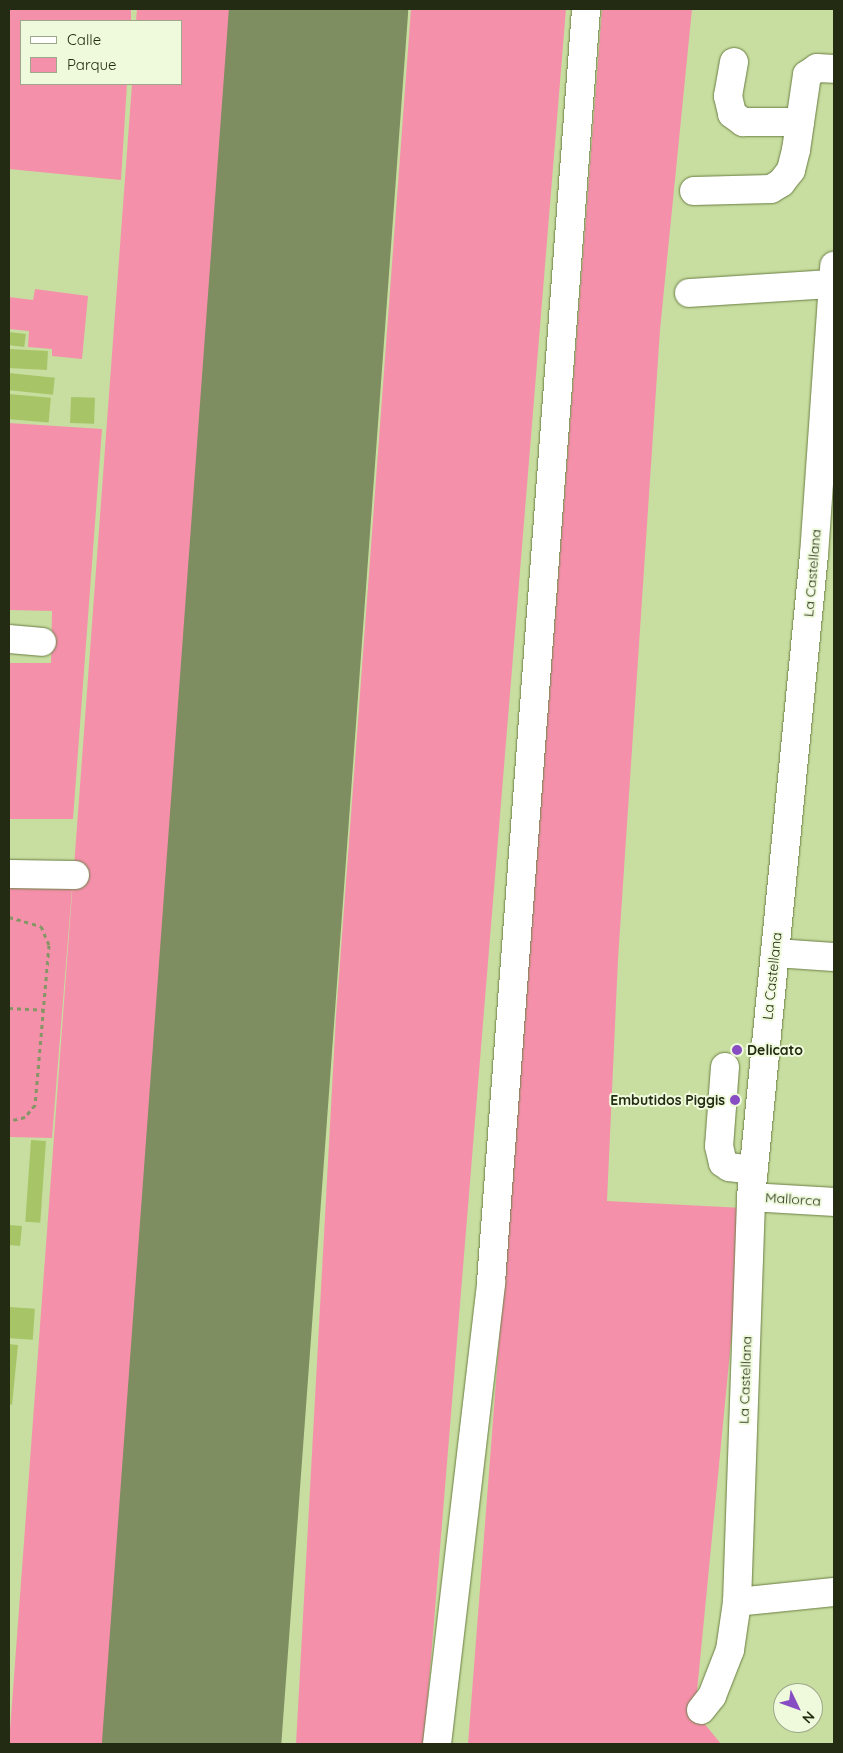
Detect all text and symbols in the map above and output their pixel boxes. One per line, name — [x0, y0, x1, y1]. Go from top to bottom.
legend — [20, 20, 182, 85]
text: Calle — [67, 30, 101, 49]
text: Parque — [67, 55, 117, 74]
street label: La Castellana — [800, 528, 824, 618]
street label: La Castellana — [759, 931, 785, 1021]
place label: Delicato — [747, 1042, 803, 1058]
marker: Delicato — [731, 1044, 743, 1056]
place label: Embutidos Piggis — [610, 1092, 725, 1108]
marker: Embutidos Piggis — [729, 1094, 741, 1106]
street label: Mallorca — [765, 1189, 821, 1209]
street label: La Castellana — [735, 1336, 755, 1424]
north arrow — [773, 1683, 823, 1733]
text: N — [798, 1708, 819, 1727]

